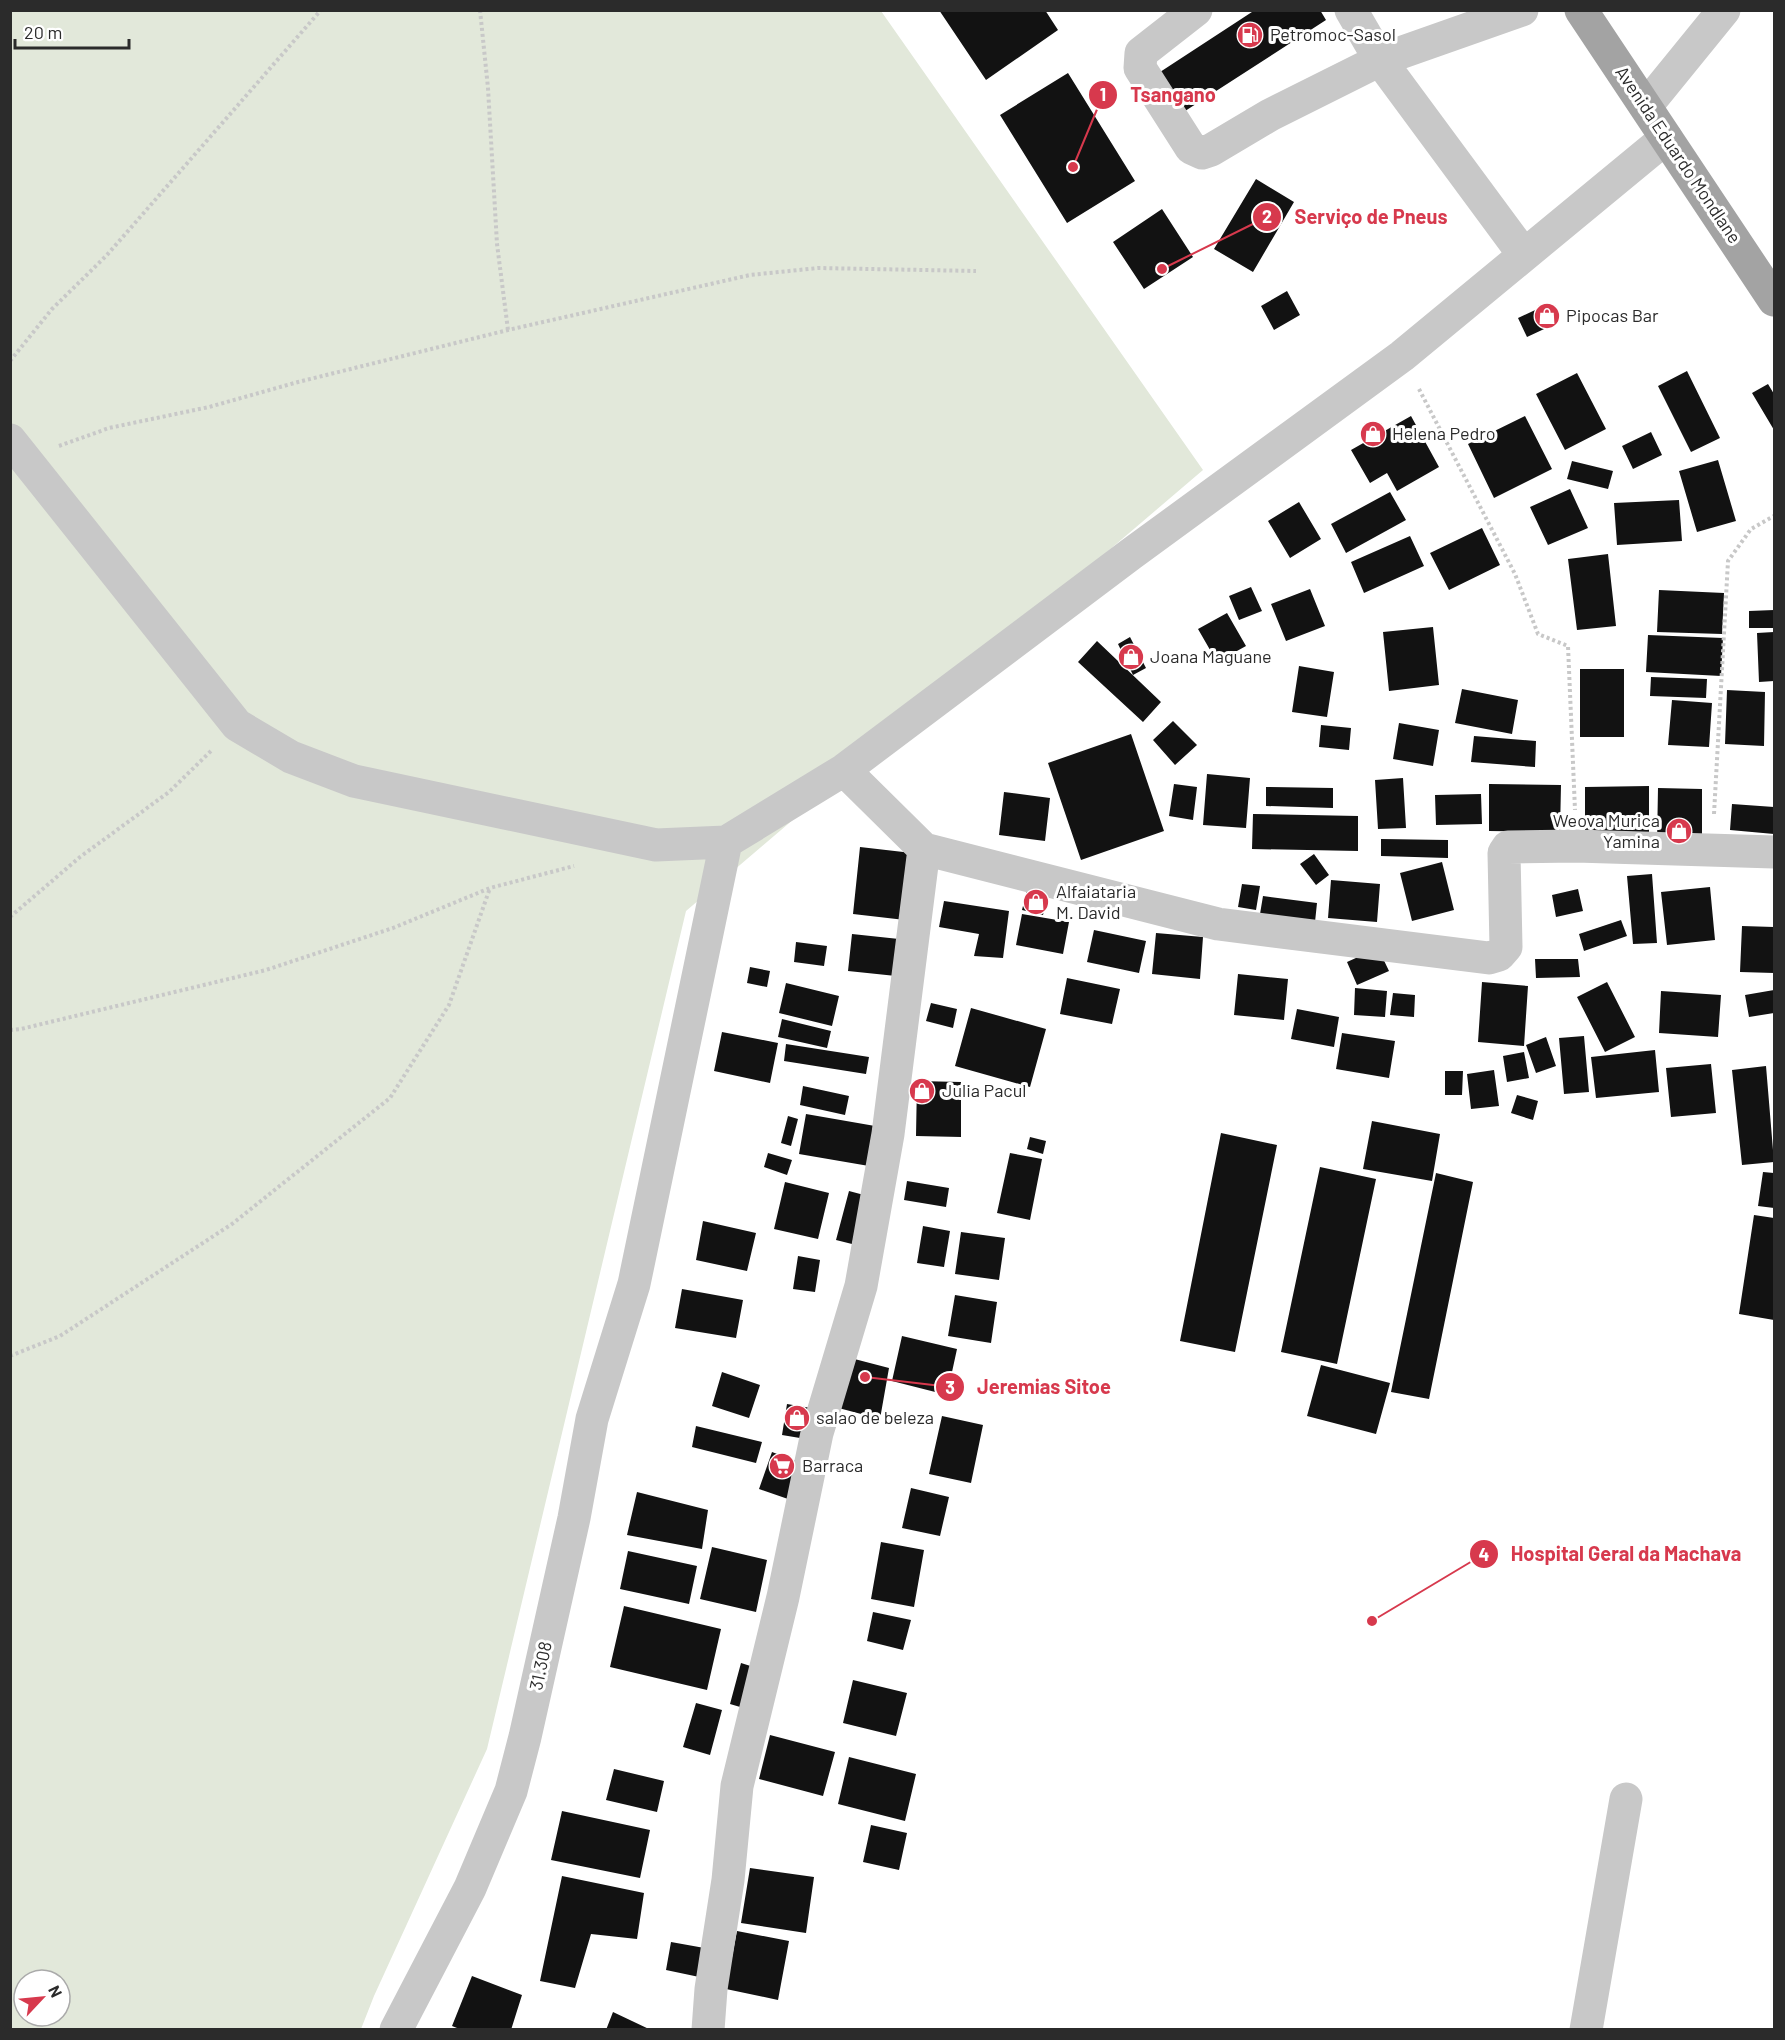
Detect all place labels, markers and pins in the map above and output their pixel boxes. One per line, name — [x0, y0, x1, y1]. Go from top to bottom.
fuel station icon: Petromoc-Sasol — [1235, 20, 1265, 50]
place label: Petromoc-Sasol — [1270, 23, 1396, 45]
callout: Tsangano — [1088, 76, 1228, 114]
callout: Serviço de Pneus — [1252, 198, 1459, 236]
shop icon: Pipocas Bar — [1532, 301, 1562, 331]
place label: Pipocas Bar — [1566, 304, 1659, 326]
shop icon: Helena Pedro — [1358, 419, 1388, 449]
place label: Helena Pedro — [1392, 422, 1496, 444]
shop icon: Joana Maguane — [1116, 642, 1146, 672]
place label: Joana Maguane — [1150, 645, 1272, 667]
place label: Weova Murica Yamina — [1553, 809, 1660, 852]
shop icon: Weova Murica Yamina — [1664, 816, 1694, 846]
place label: Alfaiataria M. David — [1056, 880, 1136, 923]
shop icon: Alfaiataria M. David — [1021, 887, 1051, 917]
shop icon: Julia Pacul — [907, 1076, 937, 1106]
place label: Julia Pacul — [942, 1079, 1027, 1101]
callout: Jeremias Sitoe — [935, 1368, 1123, 1406]
shop icon: salao de beleza — [782, 1403, 812, 1433]
place label: salao de beleza — [816, 1406, 934, 1428]
supermarket icon: Barraca — [767, 1451, 797, 1481]
place label: Barraca — [802, 1454, 863, 1476]
callout: Hospital Geral da Machava — [1469, 1535, 1753, 1573]

